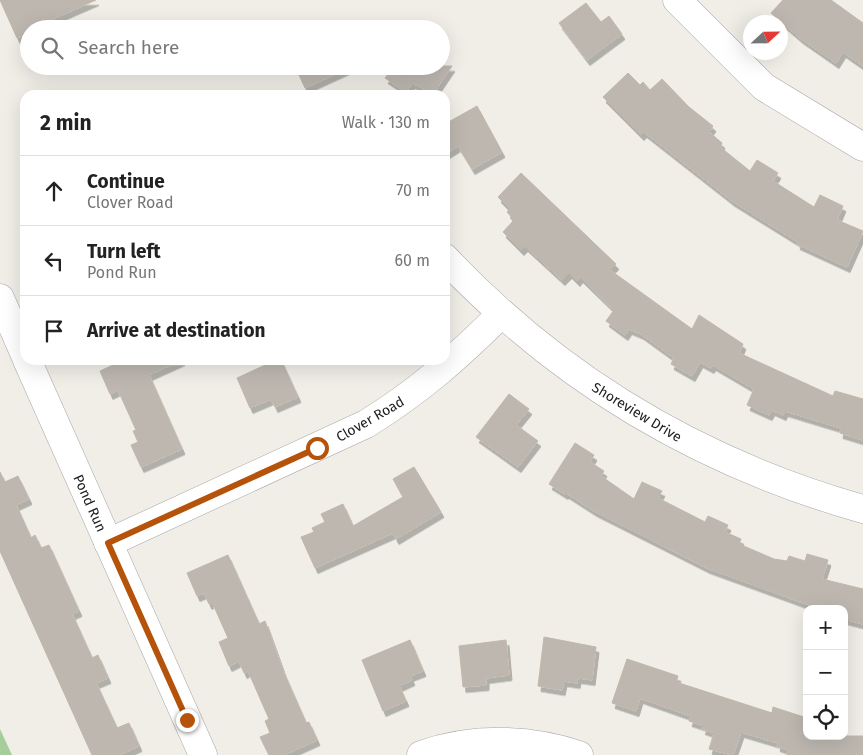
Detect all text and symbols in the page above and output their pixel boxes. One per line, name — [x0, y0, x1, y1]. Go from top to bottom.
north arrow — [743, 15, 788, 60]
search box — [20, 20, 450, 75]
icon: search — [38, 34, 66, 62]
text: Search here — [78, 36, 179, 59]
text: 2 min — [40, 110, 92, 136]
text: Walk · 130 m — [342, 113, 430, 132]
text: Continue — [87, 170, 165, 193]
icon: ahead — [40, 177, 68, 205]
text: 70 m — [396, 181, 430, 200]
text: Clover Road — [87, 193, 174, 212]
text: Turn left — [87, 240, 161, 263]
icon: left — [40, 247, 68, 275]
text: 60 m — [395, 251, 430, 270]
text: Pond Run — [87, 263, 157, 282]
icon: arrive — [40, 317, 68, 345]
text: Arrive at destination — [87, 319, 266, 342]
street label: Shoreview Drive — [589, 379, 685, 446]
street label: Clover Road — [333, 393, 407, 446]
route start — [306, 437, 329, 460]
street label: Pond Run — [69, 472, 110, 535]
map controls — [803, 605, 848, 740]
button: + — [803, 605, 848, 650]
button: − — [803, 650, 848, 695]
button: locate — [803, 695, 848, 740]
route end — [176, 709, 199, 732]

